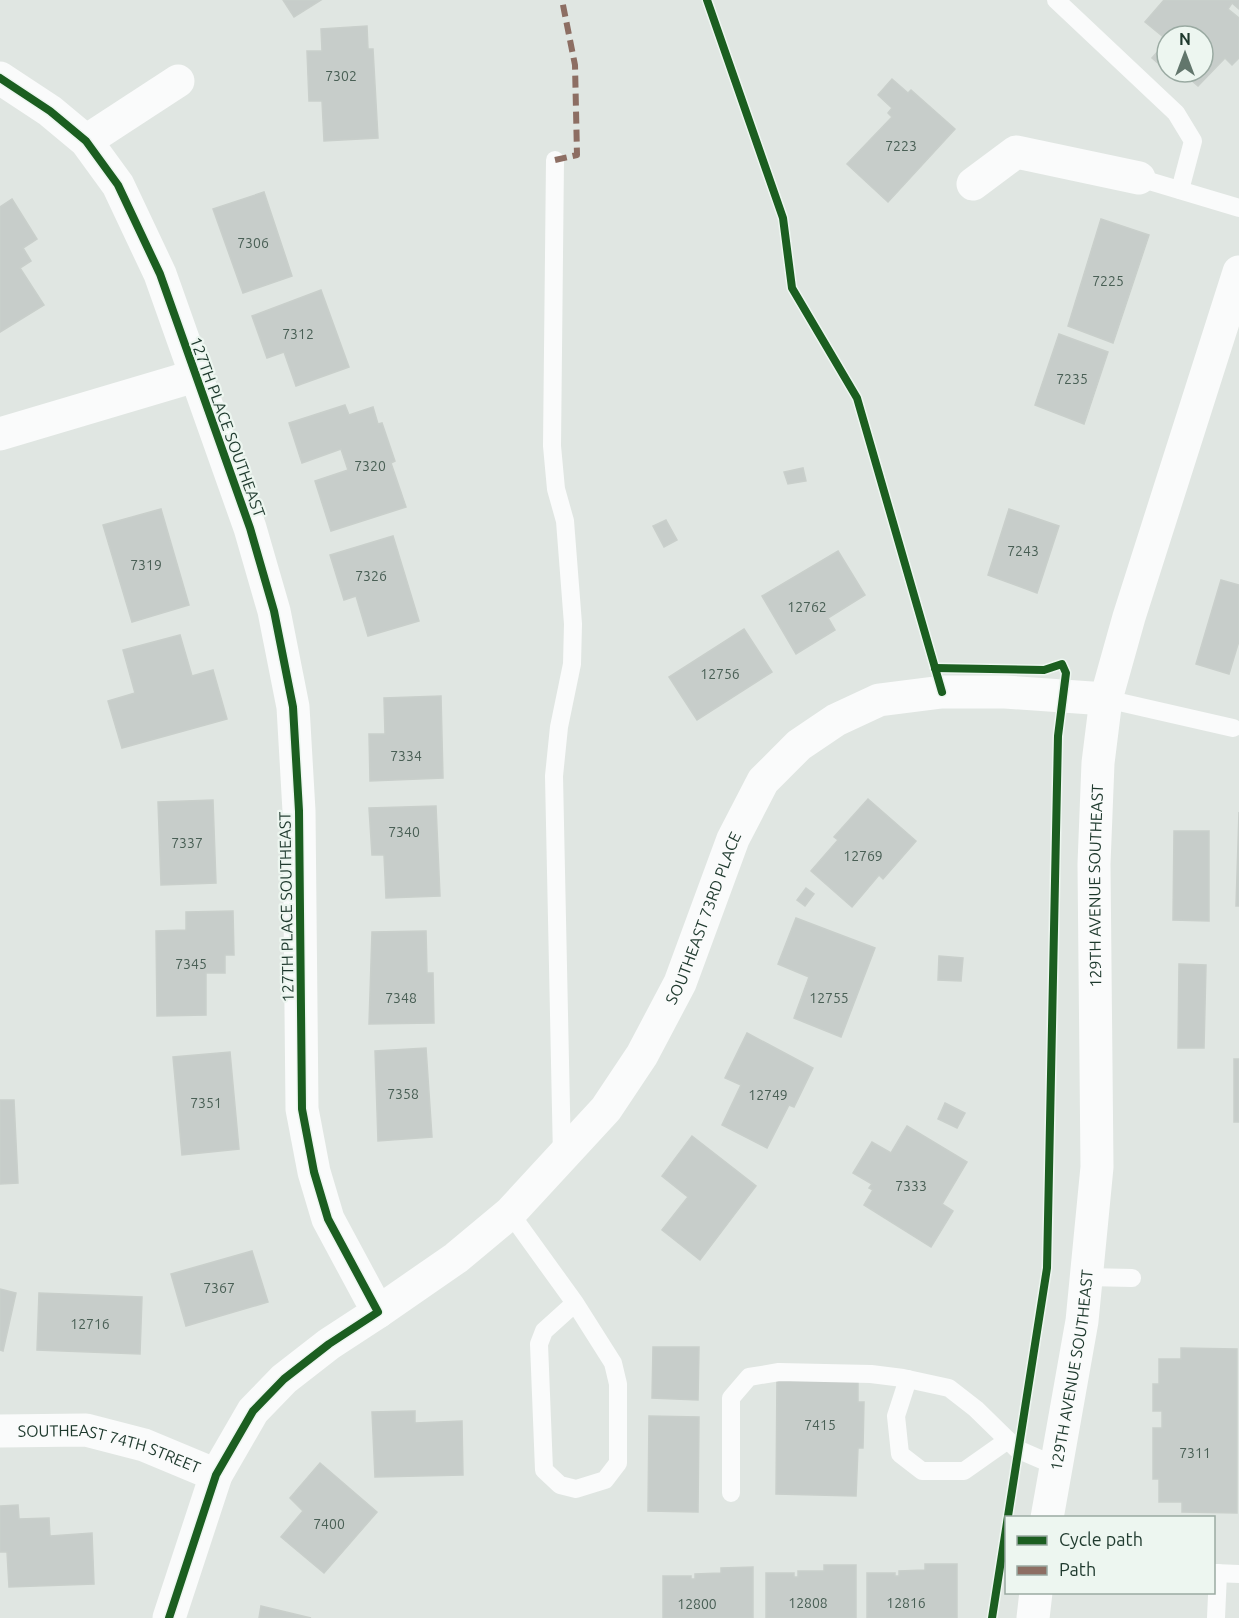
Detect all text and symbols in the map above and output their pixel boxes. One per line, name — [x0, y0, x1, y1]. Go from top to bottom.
north arrow — [1155, 24, 1215, 84]
text: N — [1179, 30, 1191, 48]
house number: 7302 — [325, 68, 357, 84]
house number: 7223 — [885, 138, 917, 154]
house number: 7306 — [237, 235, 269, 251]
house number: 7225 — [1092, 273, 1124, 289]
house number: 7312 — [282, 326, 314, 342]
street label: 127TH PLACE SOUTHEAST — [187, 334, 269, 520]
house number: 7235 — [1056, 371, 1088, 387]
house number: 7320 — [354, 458, 386, 474]
house number: 7243 — [1007, 543, 1039, 559]
house number: 7319 — [130, 557, 162, 573]
house number: 7326 — [355, 568, 387, 584]
house number: 12762 — [787, 599, 827, 615]
house number: 12756 — [700, 666, 740, 682]
house number: 7334 — [390, 748, 422, 764]
street label: 129TH AVENUE SOUTHEAST — [1085, 784, 1106, 988]
street label: 127TH PLACE SOUTHEAST — [275, 811, 297, 1002]
house number: 7340 — [388, 824, 420, 840]
street label: SOUTHEAST 73RD PLACE — [662, 829, 744, 1007]
house number: 7337 — [171, 835, 203, 851]
house number: 12769 — [843, 848, 883, 864]
house number: 7345 — [175, 956, 207, 972]
house number: 7348 — [385, 990, 417, 1006]
house number: 12755 — [809, 990, 849, 1006]
house number: 7358 — [387, 1086, 419, 1102]
house number: 12749 — [748, 1087, 788, 1103]
house number: 7351 — [190, 1095, 222, 1111]
house number: 7333 — [895, 1178, 927, 1194]
street label: 129TH AVENUE SOUTHEAST — [1047, 1269, 1096, 1472]
house number: 7367 — [203, 1280, 235, 1296]
house number: 12716 — [70, 1316, 110, 1332]
house number: 7415 — [804, 1417, 836, 1433]
street label: SOUTHEAST 74TH STREET — [18, 1421, 203, 1477]
house number: 7311 — [1179, 1445, 1211, 1461]
house number: 7400 — [313, 1516, 345, 1532]
legend — [1005, 1516, 1215, 1594]
text: Cycle path — [1059, 1529, 1143, 1549]
text: Path — [1059, 1559, 1096, 1579]
house number: 12808 — [788, 1595, 828, 1611]
house number: 12816 — [886, 1595, 926, 1611]
house number: 12800 — [677, 1596, 717, 1612]

